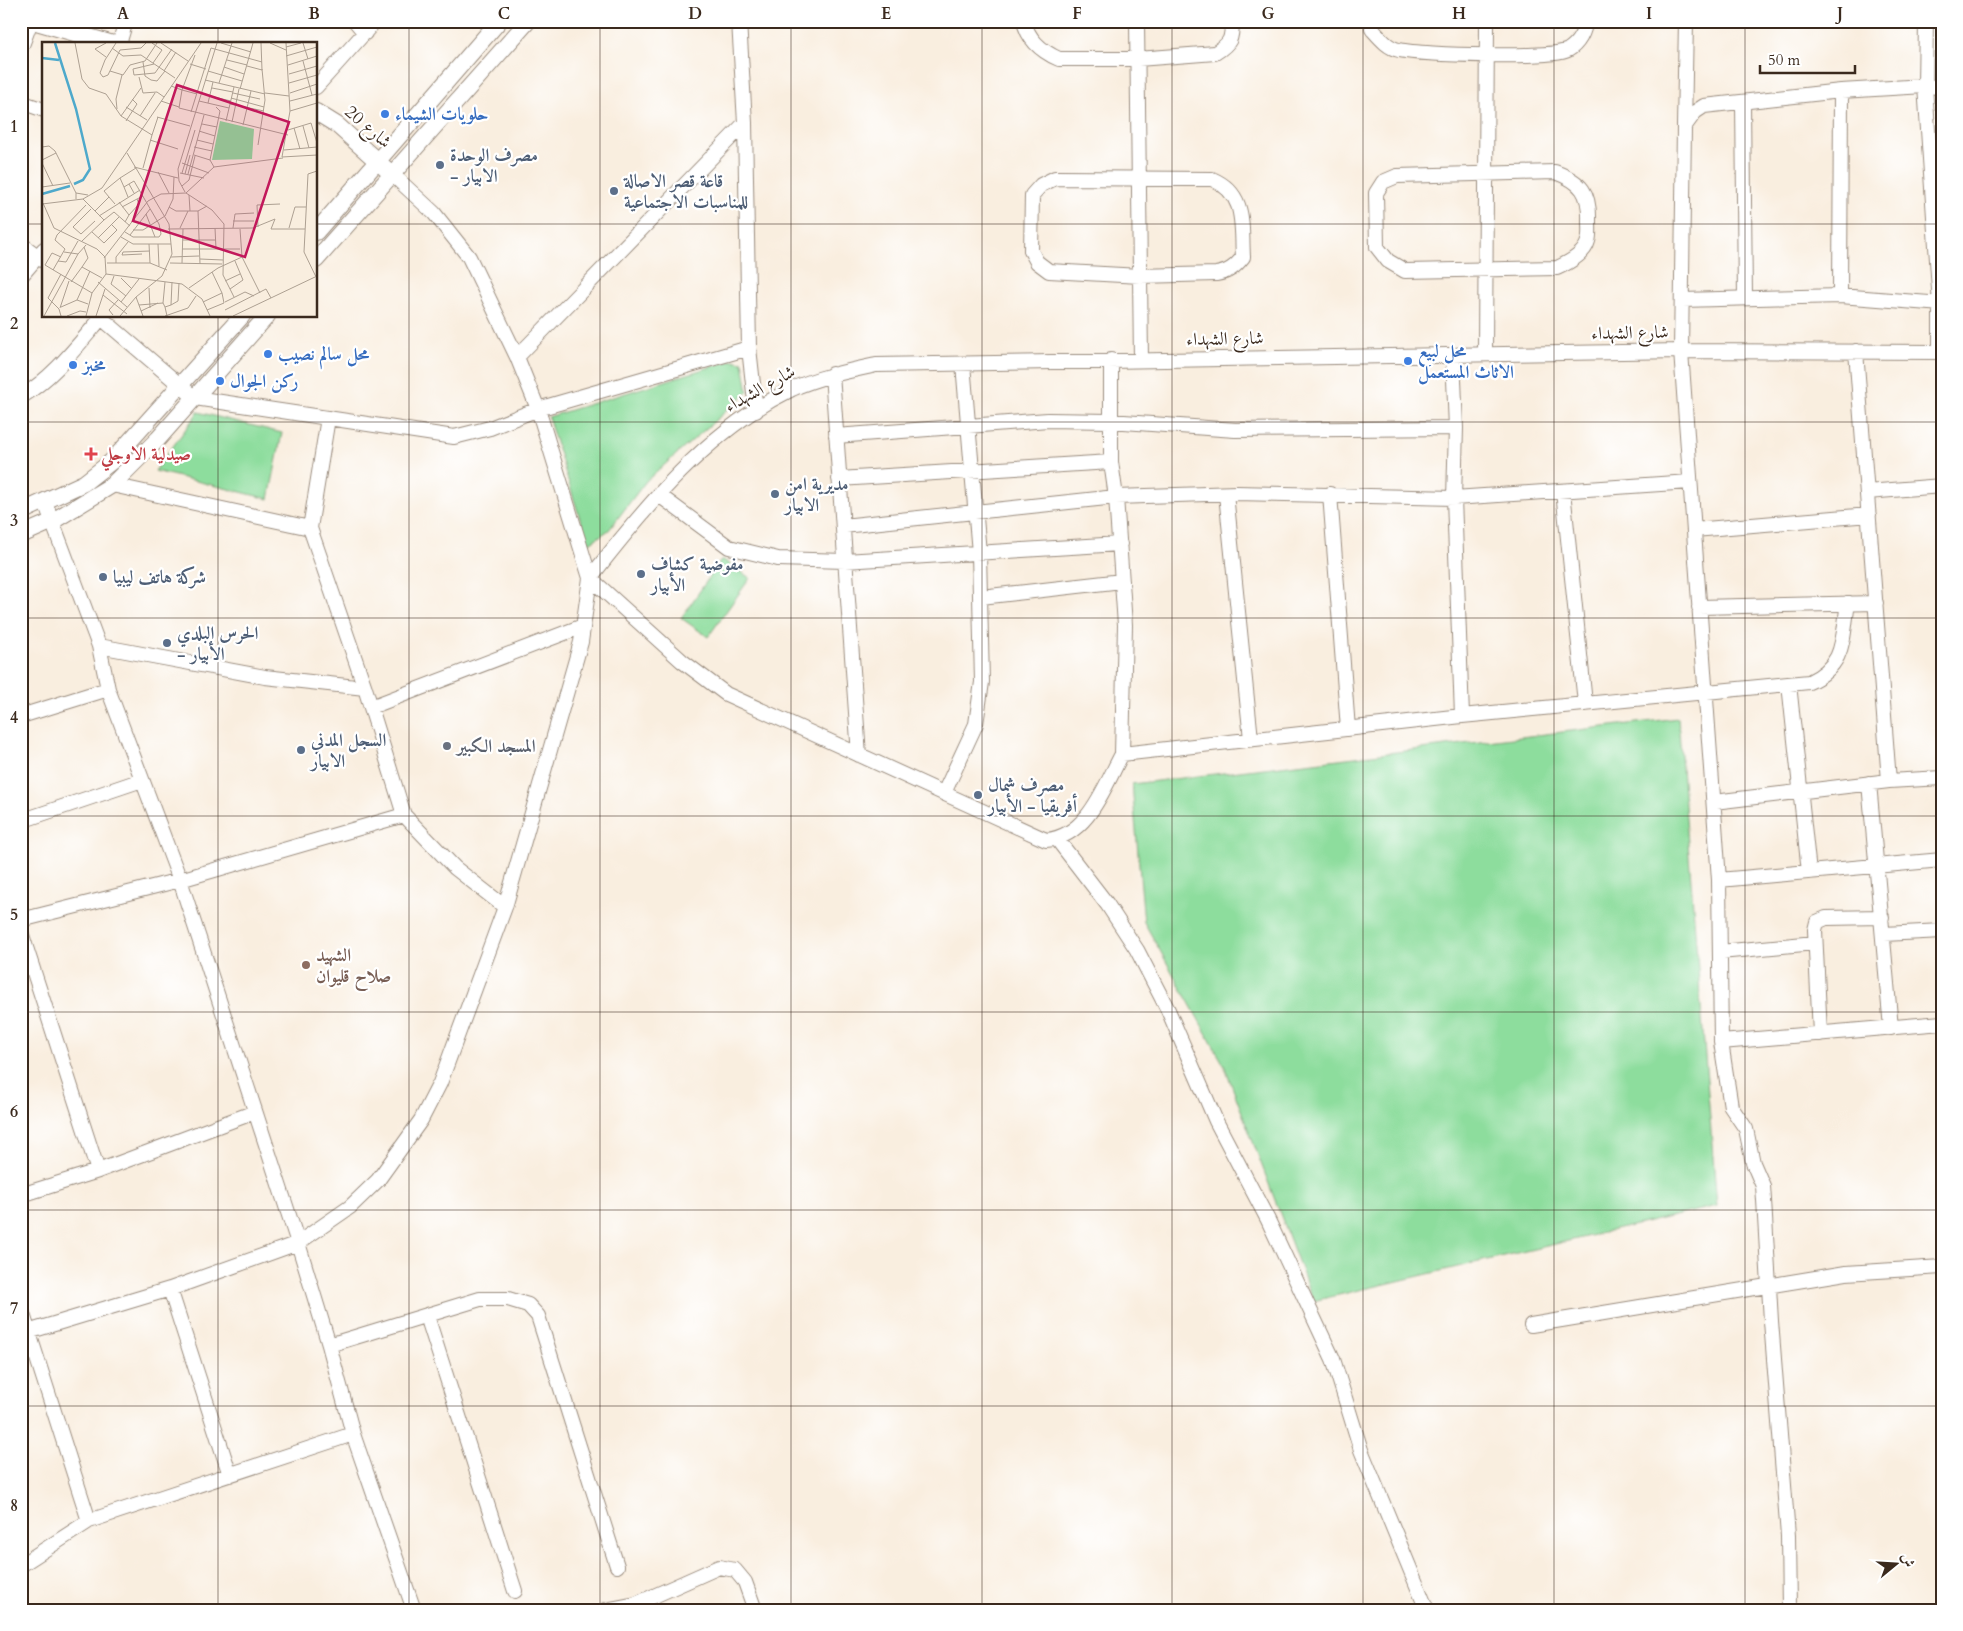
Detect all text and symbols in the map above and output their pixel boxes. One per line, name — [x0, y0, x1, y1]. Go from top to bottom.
text: A — [117, 3, 129, 25]
text: B — [308, 3, 320, 25]
text: C — [498, 3, 510, 25]
text: D — [688, 3, 702, 25]
text: E — [881, 3, 891, 25]
text: F — [1072, 3, 1082, 25]
text: G — [1261, 3, 1275, 25]
text: H — [1452, 3, 1466, 25]
text: I — [1646, 3, 1652, 25]
text: J — [1835, 3, 1843, 25]
inset map — [42, 42, 318, 318]
scale bar — [1760, 42, 1856, 74]
text: 50 m — [1768, 50, 1800, 70]
street label: شارع 20 — [338, 100, 397, 156]
place label: حلويات الشيماء — [395, 102, 489, 127]
marker: حلويات الشيماء — [379, 108, 391, 120]
text: 1 — [10, 116, 18, 138]
place label: مصرف الوحدة - الابيار — [450, 143, 538, 189]
marker: مصرف الوحدة - الابيار — [434, 159, 446, 171]
place label: قاعة قصر الاصالة للمناسبات الاجتماعية — [623, 169, 748, 215]
marker: قاعة قصر الاصالة للمناسبات الاجتماعية — [608, 185, 620, 197]
text: 2 — [10, 313, 18, 335]
street label: شارع الشهداء — [1591, 320, 1669, 348]
street label: شارع الشهداء — [1186, 326, 1264, 354]
place label: محل لبيع الاثاث المستعمل — [1418, 339, 1514, 385]
place label: محل سالم نصيب — [278, 342, 370, 370]
marker: محل سالم نصيب — [262, 348, 274, 360]
place label: مخبز — [81, 353, 107, 378]
marker: محل لبيع الاثاث المستعمل — [1402, 355, 1414, 367]
marker: مخبز — [67, 359, 79, 371]
street label: شارع الشهداء — [720, 359, 801, 420]
place label: ركن الجوال — [230, 369, 299, 394]
marker: ركن الجوال — [214, 375, 226, 387]
place label: صيدلية الاوجلي — [100, 442, 191, 472]
marker: صيدلية الاوجلي — [85, 448, 97, 460]
place label: مديرية امن الابيار — [783, 472, 848, 518]
marker: مديرية امن الابيار — [769, 488, 781, 500]
text: 3 — [10, 510, 18, 532]
place label: مفوضية كشاف الأبيار — [649, 552, 744, 598]
place label: شركة هاتف ليبيا — [113, 565, 206, 590]
marker: مفوضية كشاف الأبيار — [635, 568, 647, 580]
marker: شركة هاتف ليبيا — [97, 571, 109, 583]
place label: الحرس البلدي - الأبيار — [177, 621, 259, 667]
marker: الحرس البلدي - الأبيار — [161, 637, 173, 649]
text: 4 — [10, 707, 18, 729]
place label: السجل المدني الابيار — [309, 728, 386, 774]
place label: المسجد الكبير — [455, 734, 536, 759]
marker: المسجد الكبير — [441, 740, 453, 752]
marker: السجل المدني الابيار — [295, 744, 307, 756]
place label: مصرف شمال أفريقيا - الأبيار — [986, 773, 1078, 819]
marker: مصرف شمال أفريقيا - الأبيار — [972, 789, 984, 801]
text: 5 — [10, 904, 18, 926]
place label: الشهيد صلاح قليوان — [316, 943, 391, 992]
marker: الشهيد صلاح قليوان — [300, 959, 312, 971]
text: 6 — [10, 1101, 18, 1123]
text: 7 — [10, 1298, 18, 1320]
text: 8 — [10, 1495, 18, 1517]
north arrow — [1870, 1538, 1920, 1588]
text: ش — [1897, 1551, 1919, 1570]

